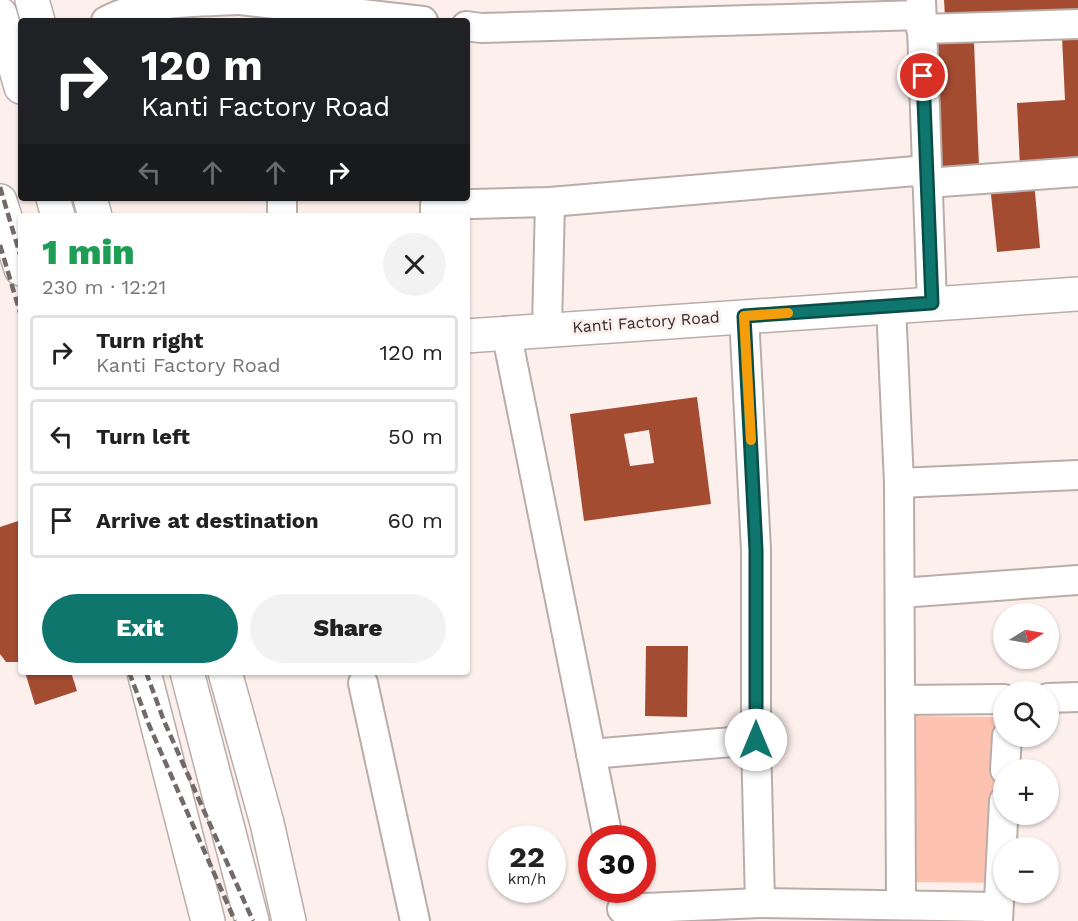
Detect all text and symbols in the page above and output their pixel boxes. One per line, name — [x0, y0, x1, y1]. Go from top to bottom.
text: 120 m — [141, 41, 263, 90]
icon: right — [42, 42, 120, 120]
pin — [897, 50, 948, 101]
icon: arrive — [906, 59, 939, 92]
text: Kanti Factory Road — [141, 91, 390, 123]
icon: left — [133, 156, 166, 189]
icon: ahead — [196, 156, 229, 189]
icon: ahead — [259, 156, 292, 189]
icon: right — [322, 156, 355, 189]
text: 1 min — [42, 231, 135, 273]
button: close — [383, 233, 446, 296]
text: 230 m · 12:21 — [42, 275, 166, 299]
street label: Kanti Factory Road — [572, 307, 720, 337]
text: Turn right — [96, 328, 203, 353]
icon: right — [45, 336, 78, 369]
text: 120 m — [379, 340, 443, 365]
text: Kanti Factory Road — [96, 353, 281, 377]
icon: left — [45, 420, 78, 453]
text: Turn left — [96, 424, 190, 449]
text: 50 m — [388, 424, 443, 449]
icon: arrive — [45, 504, 78, 537]
text: Arrive at destination — [96, 508, 319, 533]
text: 60 m — [387, 508, 443, 533]
button: Exit — [42, 594, 238, 663]
button: Share — [250, 594, 446, 663]
north arrow — [993, 603, 1059, 669]
map controls — [993, 603, 1059, 903]
button: search — [993, 681, 1059, 747]
position arrow — [724, 708, 788, 772]
button: + — [993, 759, 1059, 825]
speed limit sign: 30 — [578, 825, 656, 903]
button: − — [993, 837, 1059, 903]
text: 22 — [509, 839, 545, 874]
text: km/h — [508, 870, 546, 888]

